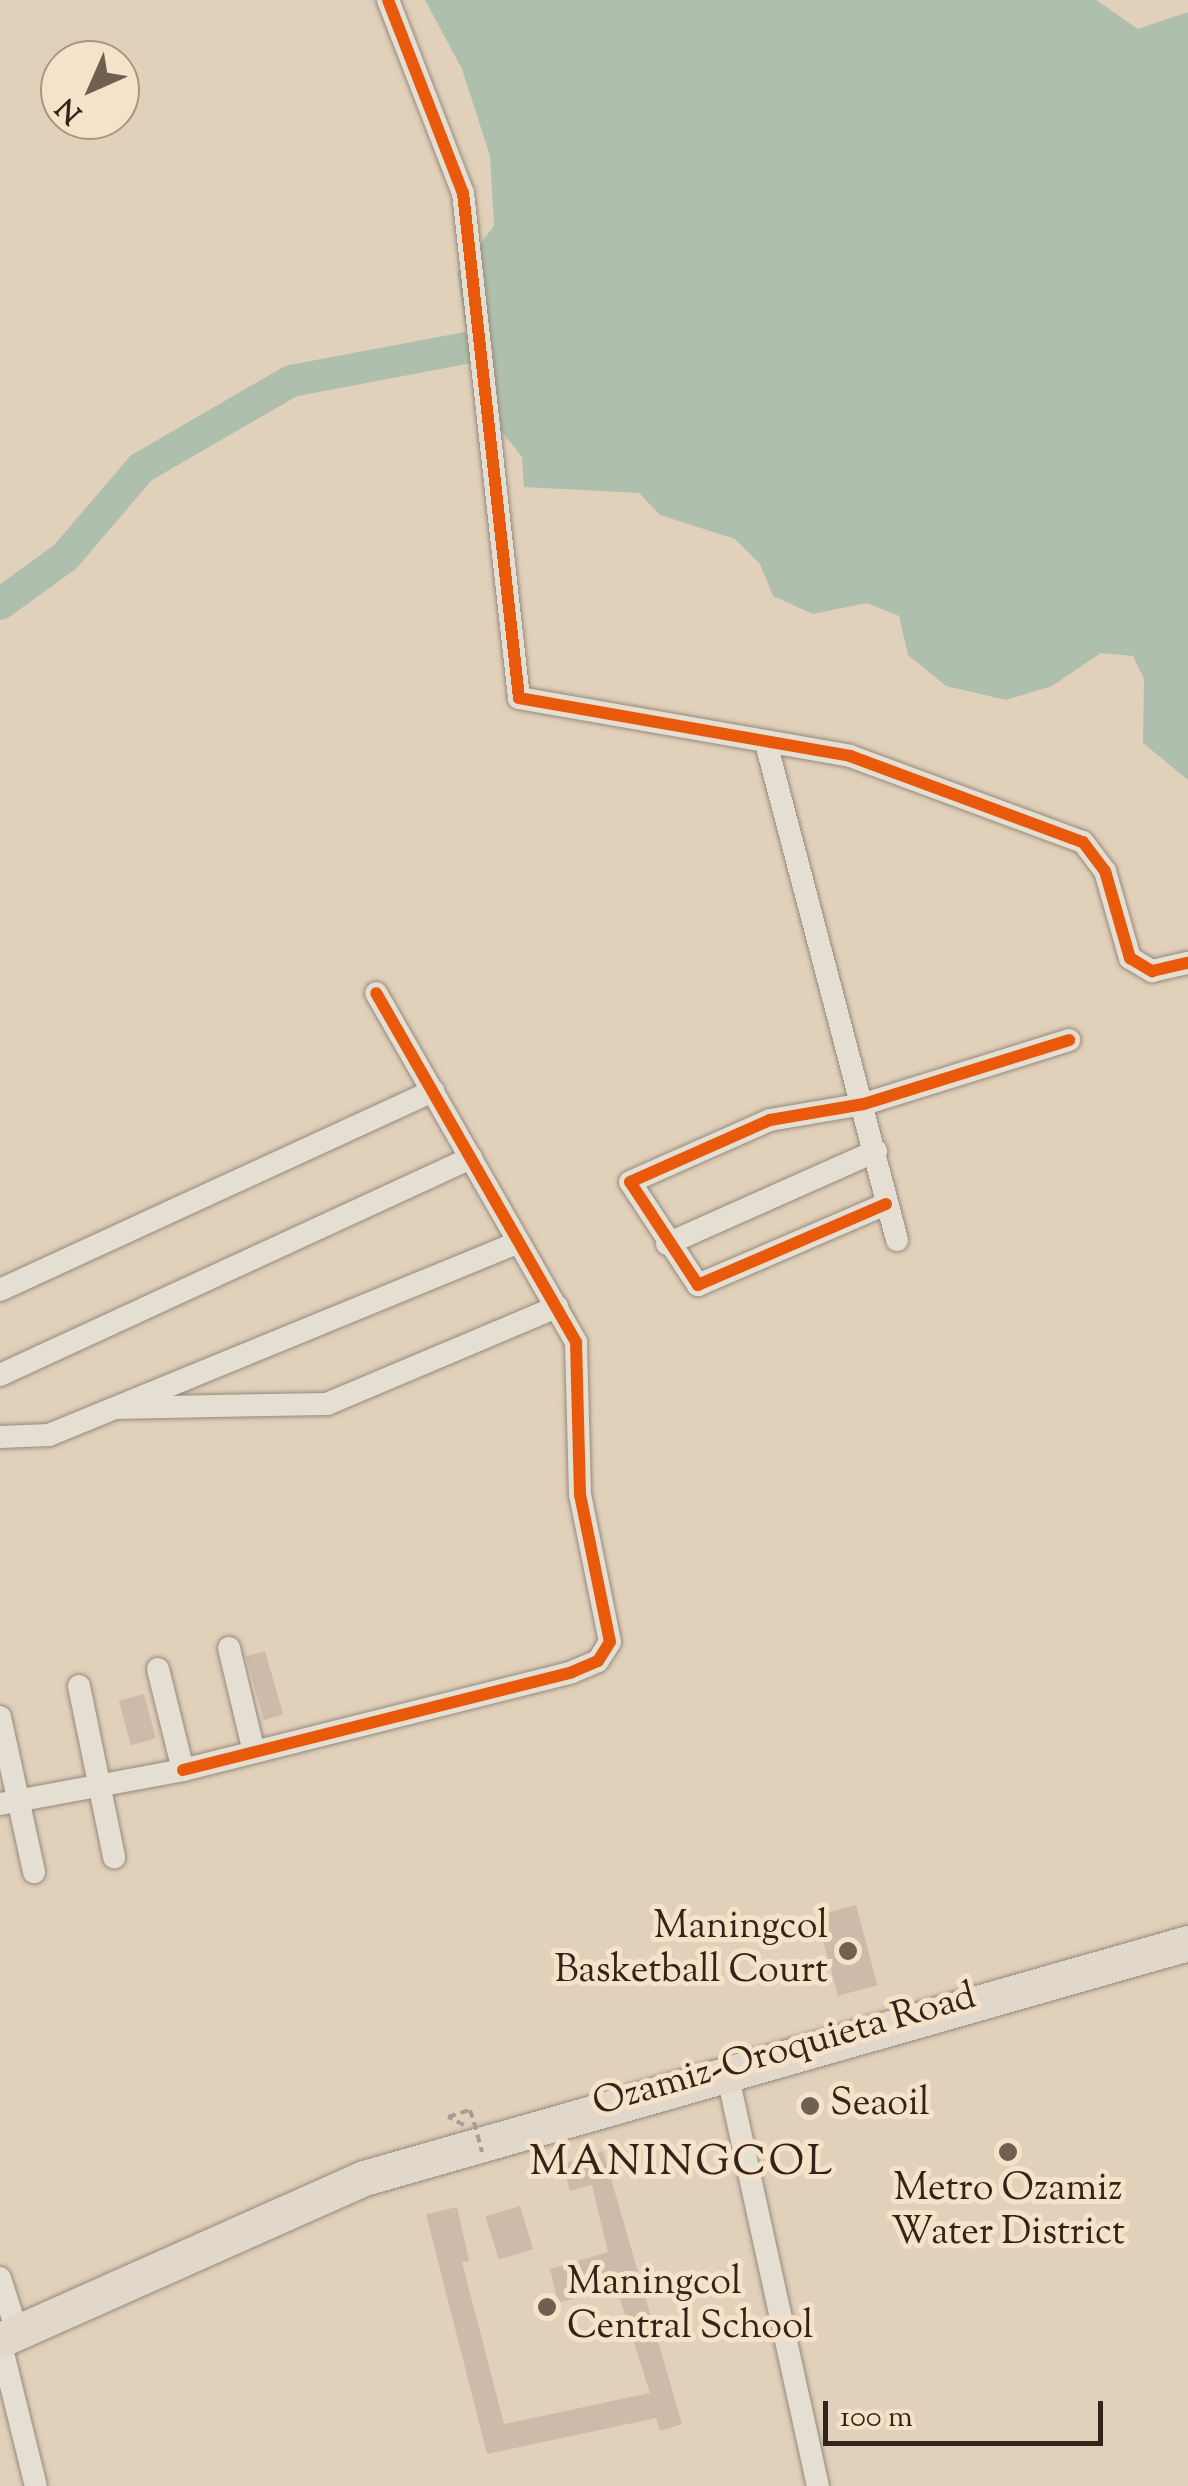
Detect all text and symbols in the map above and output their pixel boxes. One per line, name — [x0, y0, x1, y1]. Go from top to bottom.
north arrow — [40, 40, 140, 140]
text: N — [48, 88, 92, 132]
place label: Maningcol Basketball Court — [554, 1906, 828, 1996]
marker: Maningcol Basketball Court — [837, 1940, 859, 1962]
street label: Ozamiz-Oroquieta Road — [588, 1975, 982, 2129]
place label: Seaoil — [830, 2083, 930, 2129]
marker: Seaoil — [799, 2095, 821, 2117]
district label: MANINGCOL — [529, 2139, 835, 2189]
marker: Metro Ozamiz Water District — [997, 2141, 1019, 2163]
place label: Metro Ozamiz Water District — [891, 2168, 1125, 2258]
place label: Maningcol Central School — [567, 2262, 813, 2352]
marker: Maningcol Central School — [536, 2296, 558, 2318]
scale bar — [828, 2381, 1108, 2443]
text: 100 m — [840, 2397, 913, 2440]

